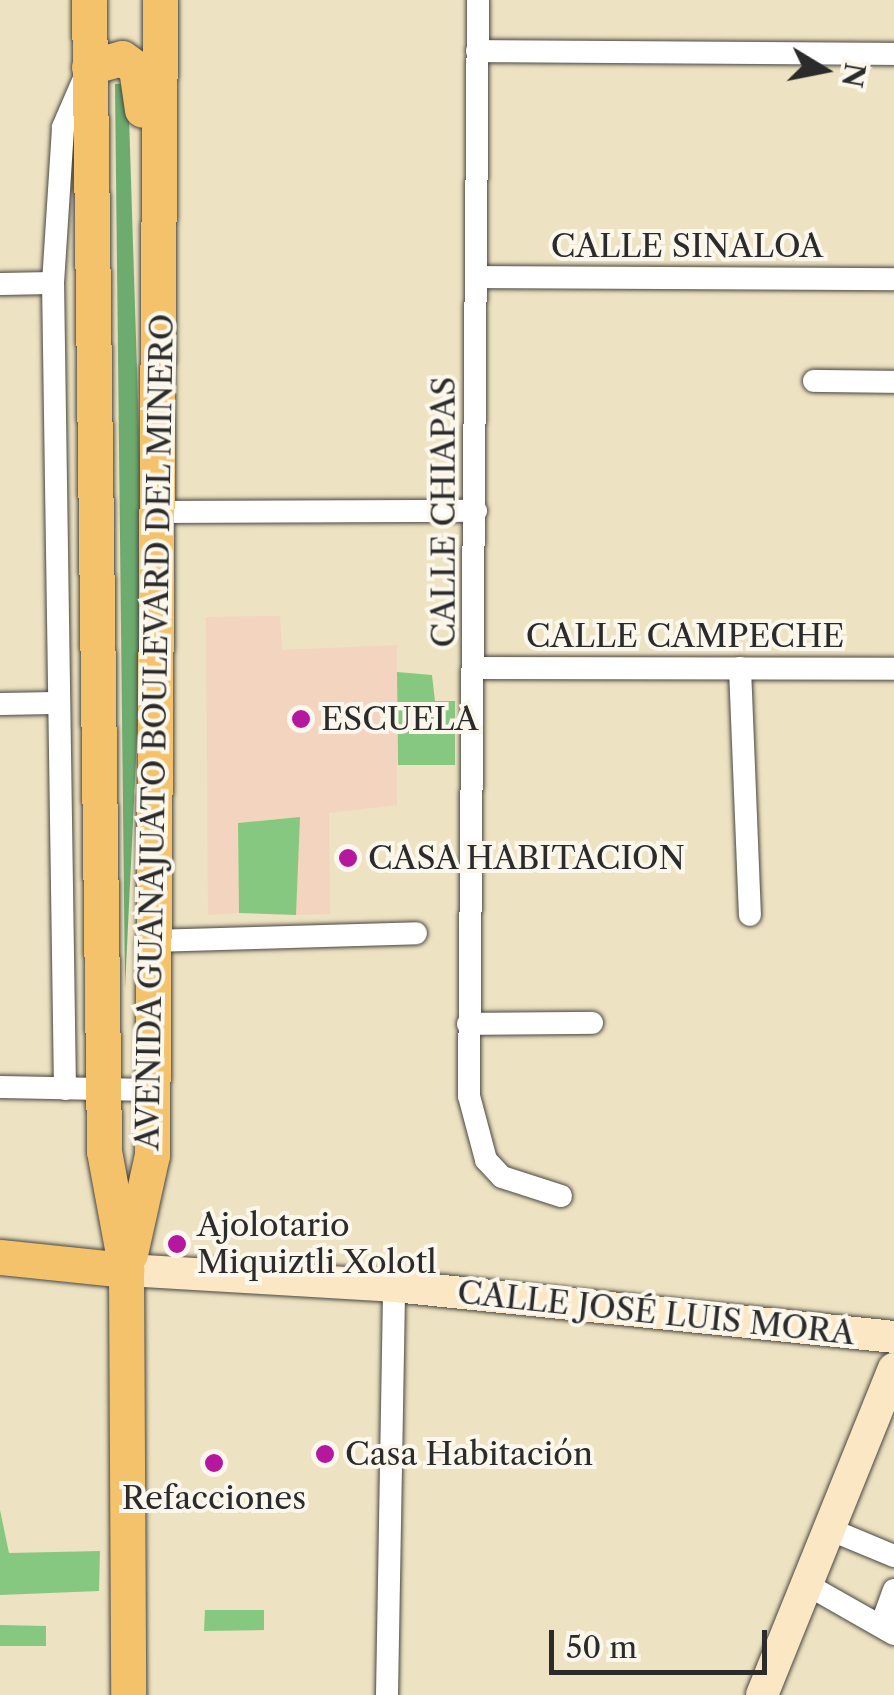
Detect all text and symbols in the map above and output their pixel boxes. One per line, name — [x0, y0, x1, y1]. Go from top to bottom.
north arrow — [774, 20, 874, 120]
text: N — [835, 60, 872, 90]
street label: CALLE SINALOA — [551, 227, 823, 265]
street label: AVENIDA GUANAJUATO BOULEVARD DEL MINERO — [128, 312, 182, 1152]
street label: CALLE CHIAPAS — [425, 376, 463, 648]
street label: CALLE CAMPECHE — [526, 617, 844, 655]
place label: ESCUELA — [321, 700, 478, 738]
marker: ESCUELA — [290, 708, 312, 730]
place label: CASA HABITACION — [368, 839, 686, 877]
marker: CASA HABITACION — [337, 847, 359, 869]
place label: Ajolotario Miquiztli Xolotl — [197, 1207, 437, 1282]
marker: Ajolotario Miquiztli Xolotl — [166, 1233, 188, 1255]
street label: CALLE JOSÉ LUIS MORA — [456, 1273, 856, 1353]
place label: Casa Habitación — [345, 1435, 593, 1473]
marker: Casa Habitación — [314, 1443, 336, 1465]
marker: Refacciones — [203, 1452, 225, 1474]
place label: Refacciones — [122, 1479, 306, 1517]
scale bar — [554, 1610, 772, 1672]
text: 50 m — [566, 1629, 637, 1666]

